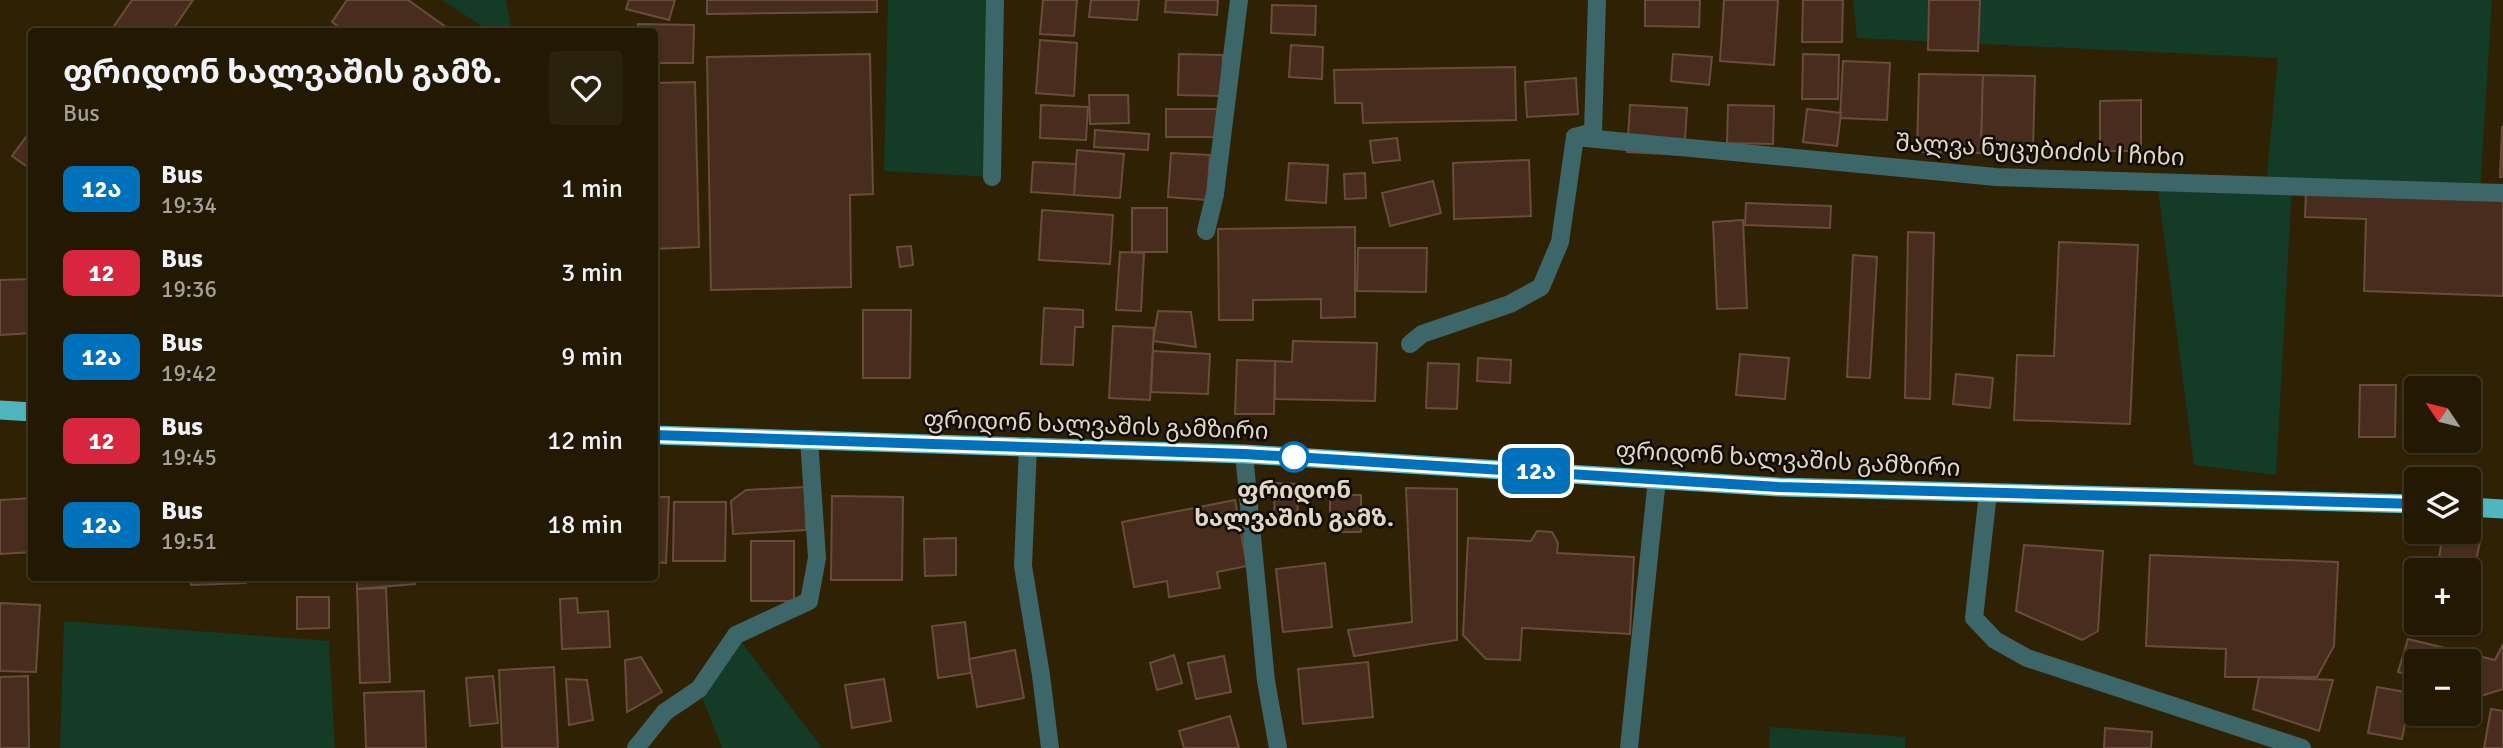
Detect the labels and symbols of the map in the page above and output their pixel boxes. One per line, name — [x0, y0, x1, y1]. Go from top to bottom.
street label: შალვა ნუცუბიძის I ჩიხი — [1895, 127, 2185, 173]
north arrow — [2404, 376, 2482, 453]
street label: ფრიდონ ხალვაშის გამზირი — [923, 404, 1269, 446]
street label: ფრიდონ ხალვაშის გამზირი — [1615, 435, 1961, 483]
marker: ფრიდონ ხალვაშის გამზ. — [1279, 442, 1309, 472]
line badge: 12ა — [1496, 448, 1576, 494]
place label: ფრიდონ ხალვაშის გამზ. — [1194, 475, 1394, 533]

